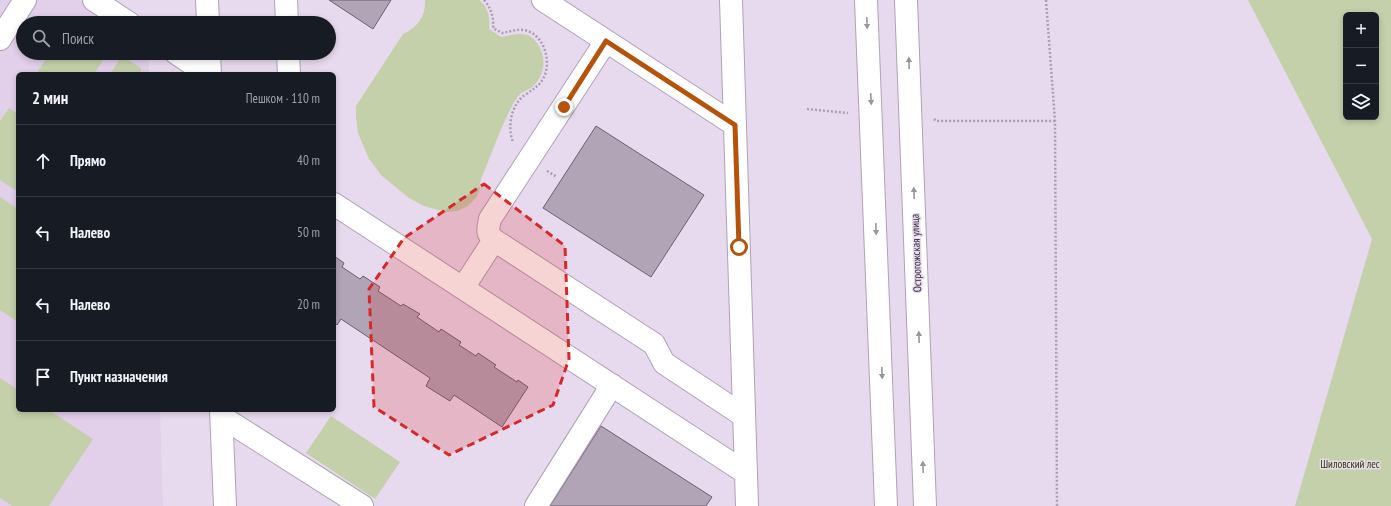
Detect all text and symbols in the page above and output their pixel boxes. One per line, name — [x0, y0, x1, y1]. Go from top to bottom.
map controls — [1343, 12, 1379, 120]
button: + — [1343, 12, 1379, 48]
search box — [16, 16, 336, 60]
one-way arrow — [864, 17, 870, 30]
icon: search — [30, 27, 52, 49]
text: Поиск — [62, 29, 94, 48]
button: − — [1343, 48, 1379, 84]
one-way arrow — [906, 56, 912, 69]
button: layers — [1343, 84, 1379, 120]
text: 2 мин — [32, 87, 68, 109]
text: Пешком · 110 m — [246, 90, 320, 107]
one-way arrow — [867, 93, 874, 105]
route end — [555, 98, 573, 116]
icon: ahead — [32, 150, 54, 172]
text: Прямо — [70, 151, 106, 170]
text: 40 m — [297, 152, 320, 169]
one-way arrow — [911, 186, 917, 199]
street label: Острогожская улица — [908, 214, 924, 292]
icon: left — [32, 222, 54, 244]
text: Налево — [70, 223, 110, 242]
one-way arrow — [873, 223, 879, 236]
text: 50 m — [297, 224, 320, 241]
route start — [730, 238, 748, 256]
icon: left — [32, 294, 54, 316]
text: Налево — [70, 295, 110, 314]
text: 20 m — [297, 296, 320, 313]
one-way arrow — [916, 330, 922, 343]
icon: arrive — [32, 366, 54, 388]
text: Пункт назначения — [70, 367, 168, 386]
one-way arrow — [878, 367, 885, 379]
park label: Шиловский лес — [1320, 457, 1380, 471]
one-way arrow — [920, 461, 927, 473]

